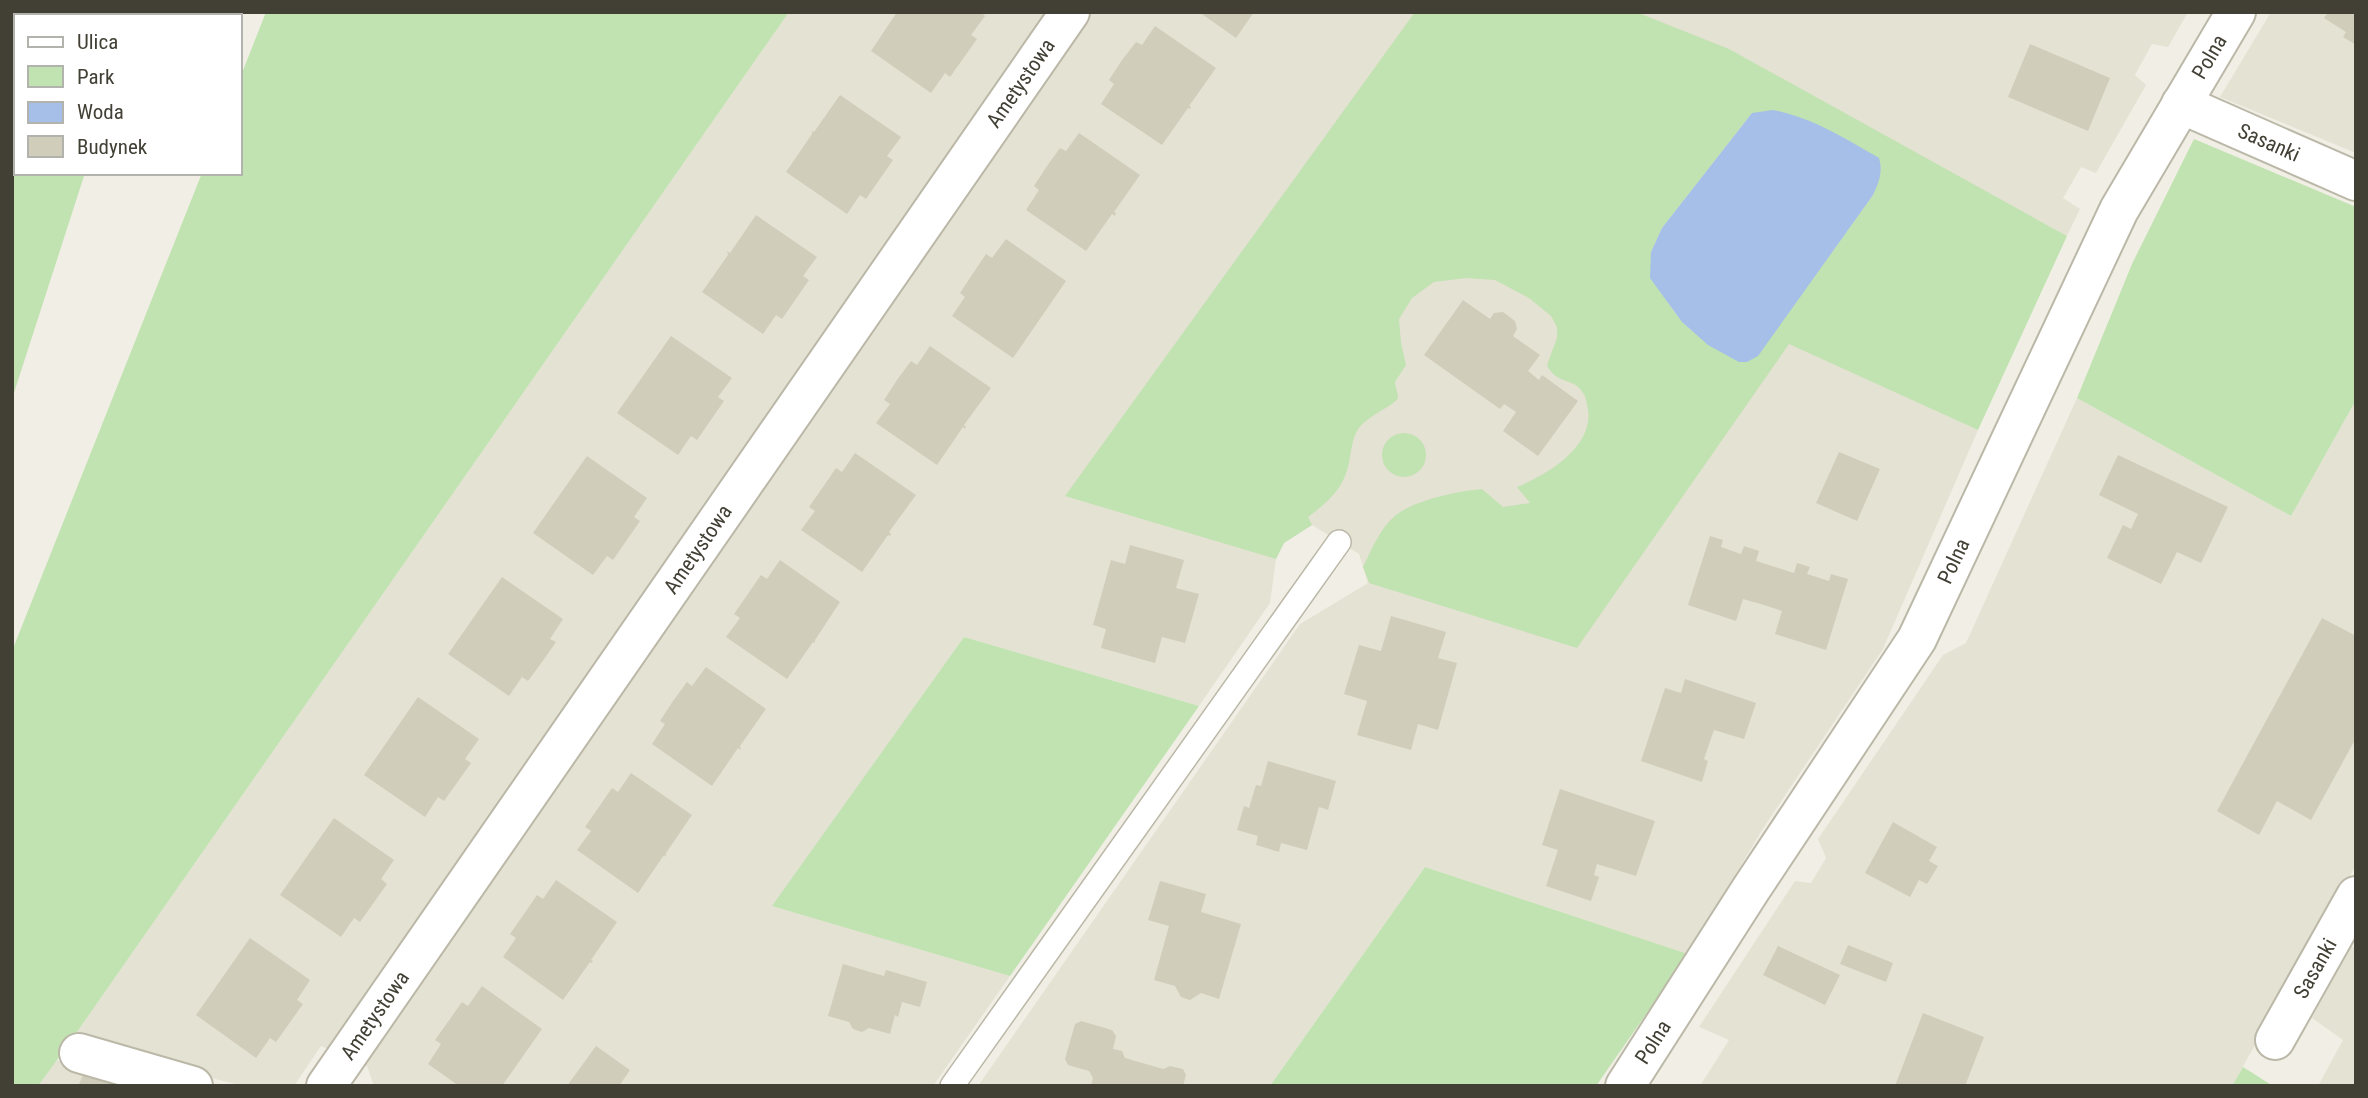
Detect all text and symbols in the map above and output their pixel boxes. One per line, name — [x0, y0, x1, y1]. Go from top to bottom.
legend — [14, 14, 242, 175]
text: Ulica — [77, 30, 118, 54]
street label: Polna — [2187, 30, 2232, 83]
street label: Ametystowa — [982, 34, 1060, 132]
text: Park — [77, 65, 115, 89]
text: Woda — [77, 100, 124, 124]
street label: Sasanki — [2234, 119, 2303, 167]
text: Budynek — [77, 135, 148, 159]
street label: Ametystowa — [659, 500, 737, 598]
street label: Polna — [1933, 535, 1975, 588]
street label: Sasanki — [2289, 934, 2342, 1003]
street label: Ametystowa — [336, 966, 414, 1064]
street label: Polna — [1630, 1016, 1676, 1069]

